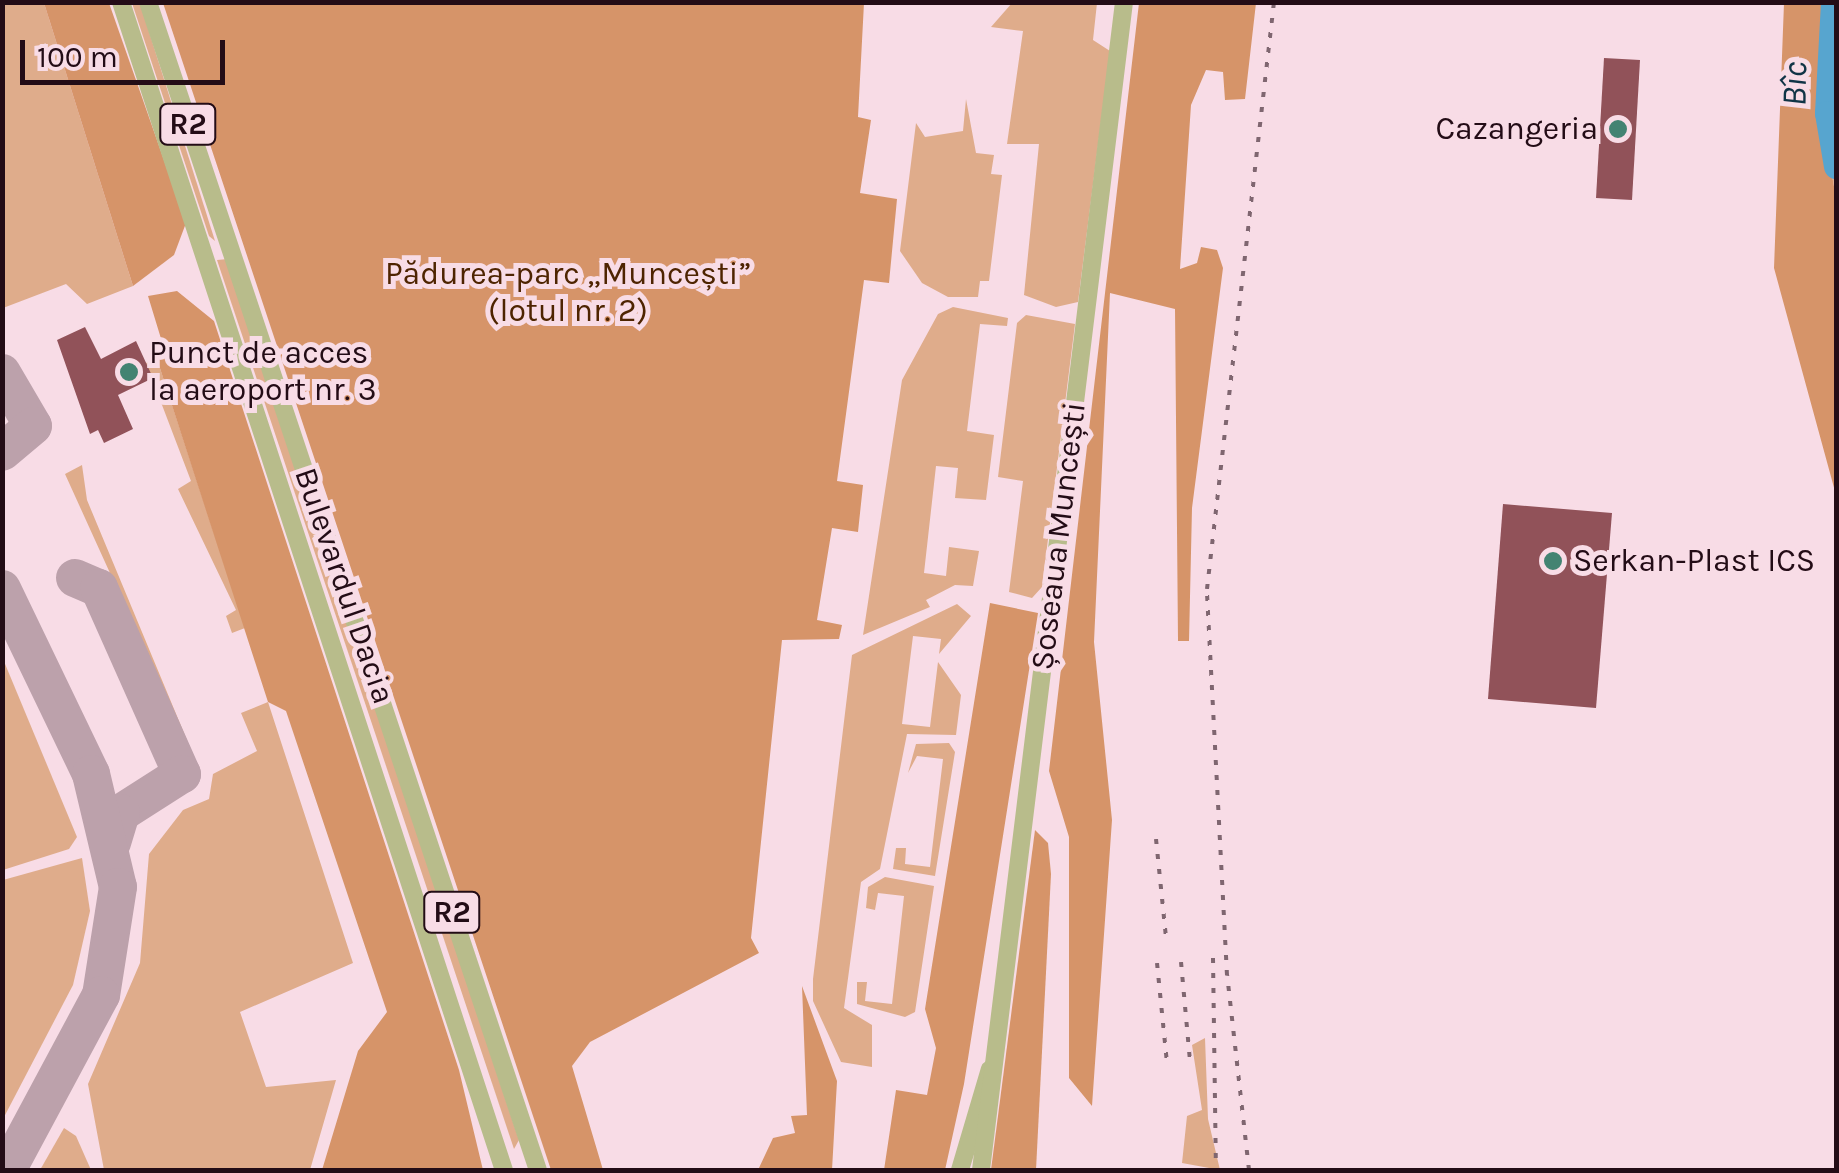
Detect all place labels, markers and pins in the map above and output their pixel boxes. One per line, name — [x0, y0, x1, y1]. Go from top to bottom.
place label: Cazangeria — [1435, 110, 1598, 148]
marker: Cazangeria — [1607, 118, 1629, 140]
place label: Punct de acces la aeroport nr. 3 — [149, 335, 377, 410]
marker: Punct de acces la aeroport nr. 3 — [118, 361, 140, 383]
place label: Serkan-Plast ICS — [1573, 542, 1815, 580]
marker: Serkan-Plast ICS — [1542, 550, 1564, 572]

